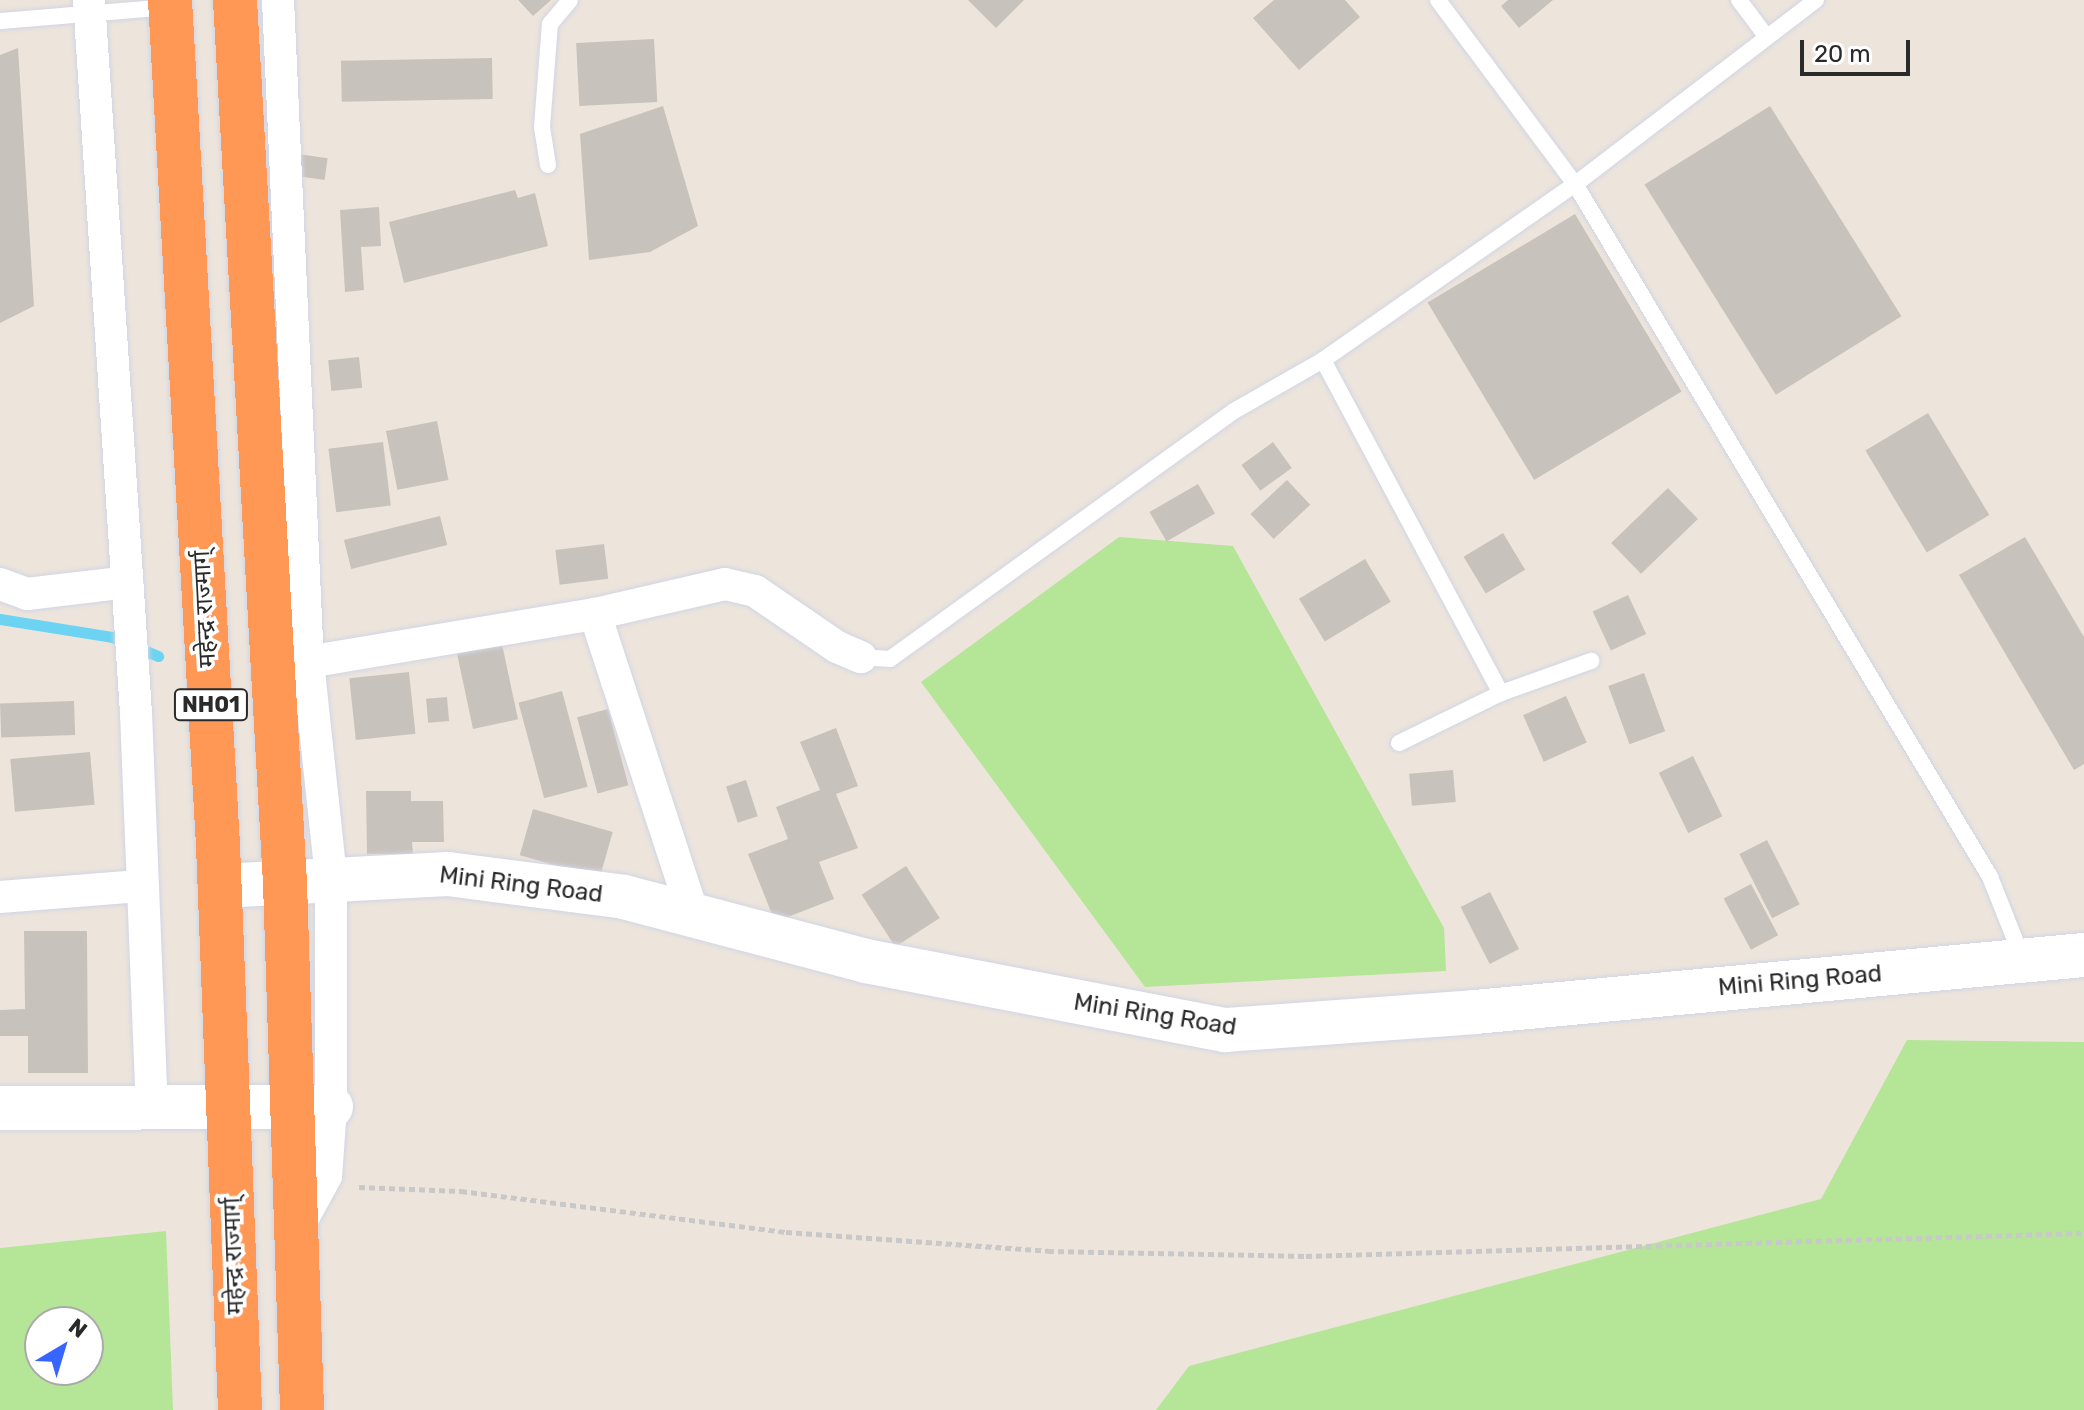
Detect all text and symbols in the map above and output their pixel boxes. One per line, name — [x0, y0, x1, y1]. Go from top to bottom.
scale bar — [1804, 24, 1914, 74]
text: 20 m — [1814, 40, 1871, 68]
street label: महेन्द्र राज्मार्ग् — [188, 550, 222, 668]
road number: NH01 — [173, 687, 249, 723]
street label: Mini Ring Road — [438, 861, 604, 909]
street label: Mini Ring Road — [1717, 959, 1883, 1003]
street label: Mini Ring Road — [1072, 988, 1238, 1042]
street label: महेन्द्र राज्मार्ग् — [218, 1197, 250, 1315]
north arrow — [24, 1306, 104, 1386]
text: N — [63, 1313, 92, 1344]

